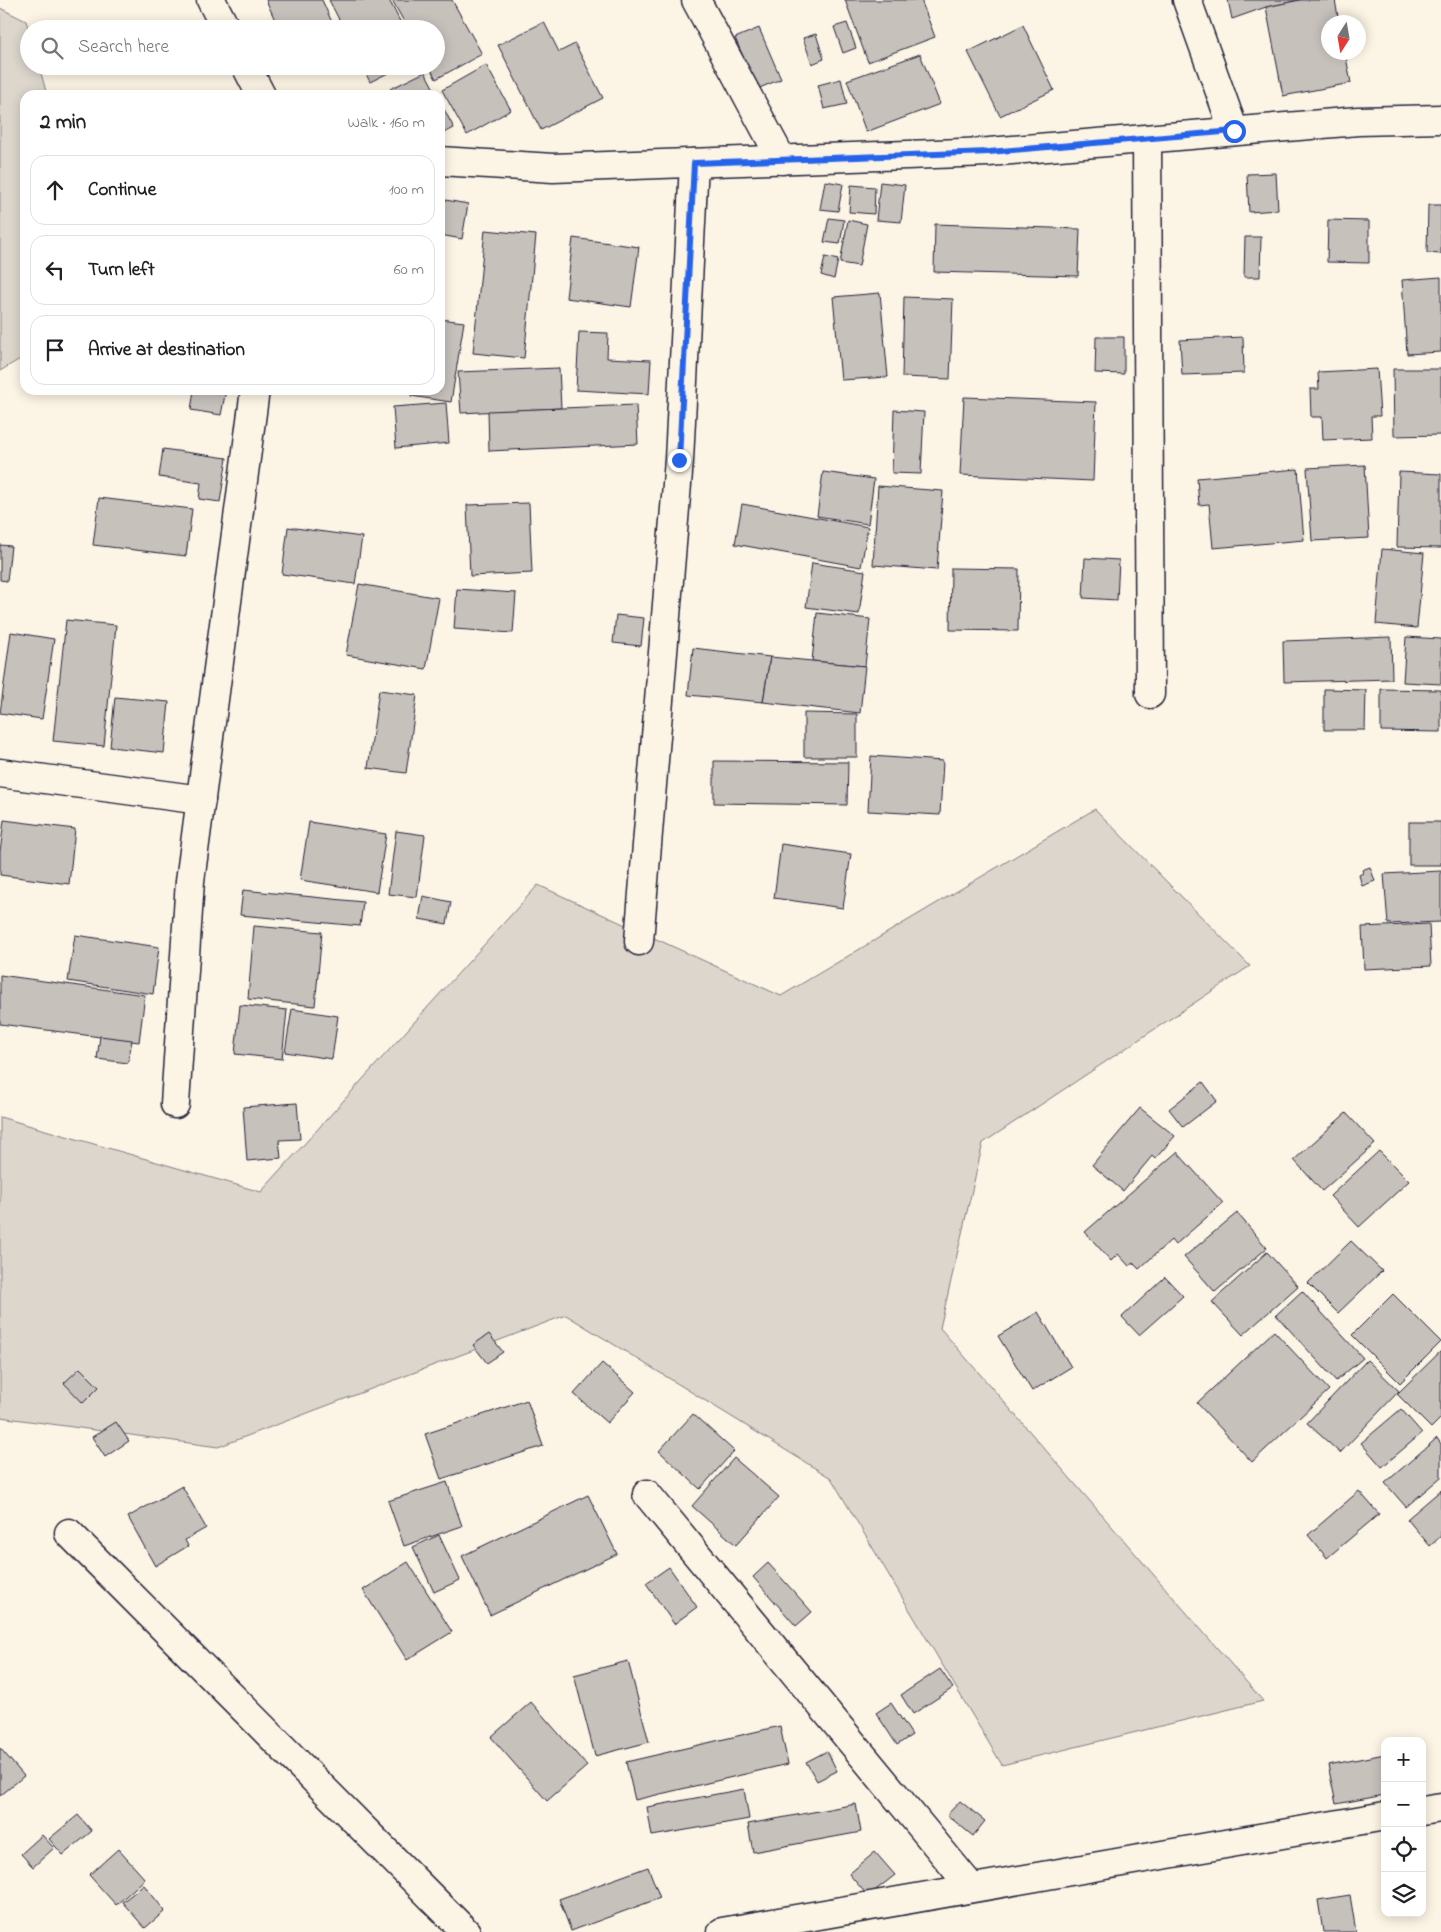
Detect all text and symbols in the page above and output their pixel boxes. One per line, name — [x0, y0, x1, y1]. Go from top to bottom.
north arrow — [1321, 15, 1366, 60]
search box — [20, 20, 445, 75]
icon: search — [38, 34, 66, 62]
text: Search here — [78, 34, 169, 61]
text: 2 min — [40, 108, 86, 138]
text: Walk · 160 m — [347, 111, 425, 135]
route start — [1223, 120, 1246, 143]
icon: ahead — [41, 176, 69, 204]
text: Continue — [88, 177, 156, 204]
text: 100 m — [389, 178, 424, 202]
icon: left — [41, 256, 69, 284]
text: Turn left — [88, 257, 155, 284]
text: 60 m — [394, 258, 424, 282]
icon: arrive — [41, 336, 69, 364]
text: Arrive at destination — [88, 337, 245, 364]
route end — [668, 449, 691, 472]
map controls — [1381, 1737, 1426, 1917]
button: + — [1381, 1737, 1426, 1782]
button: − — [1381, 1782, 1426, 1827]
button: locate — [1381, 1827, 1426, 1872]
button: layers — [1381, 1872, 1426, 1917]

